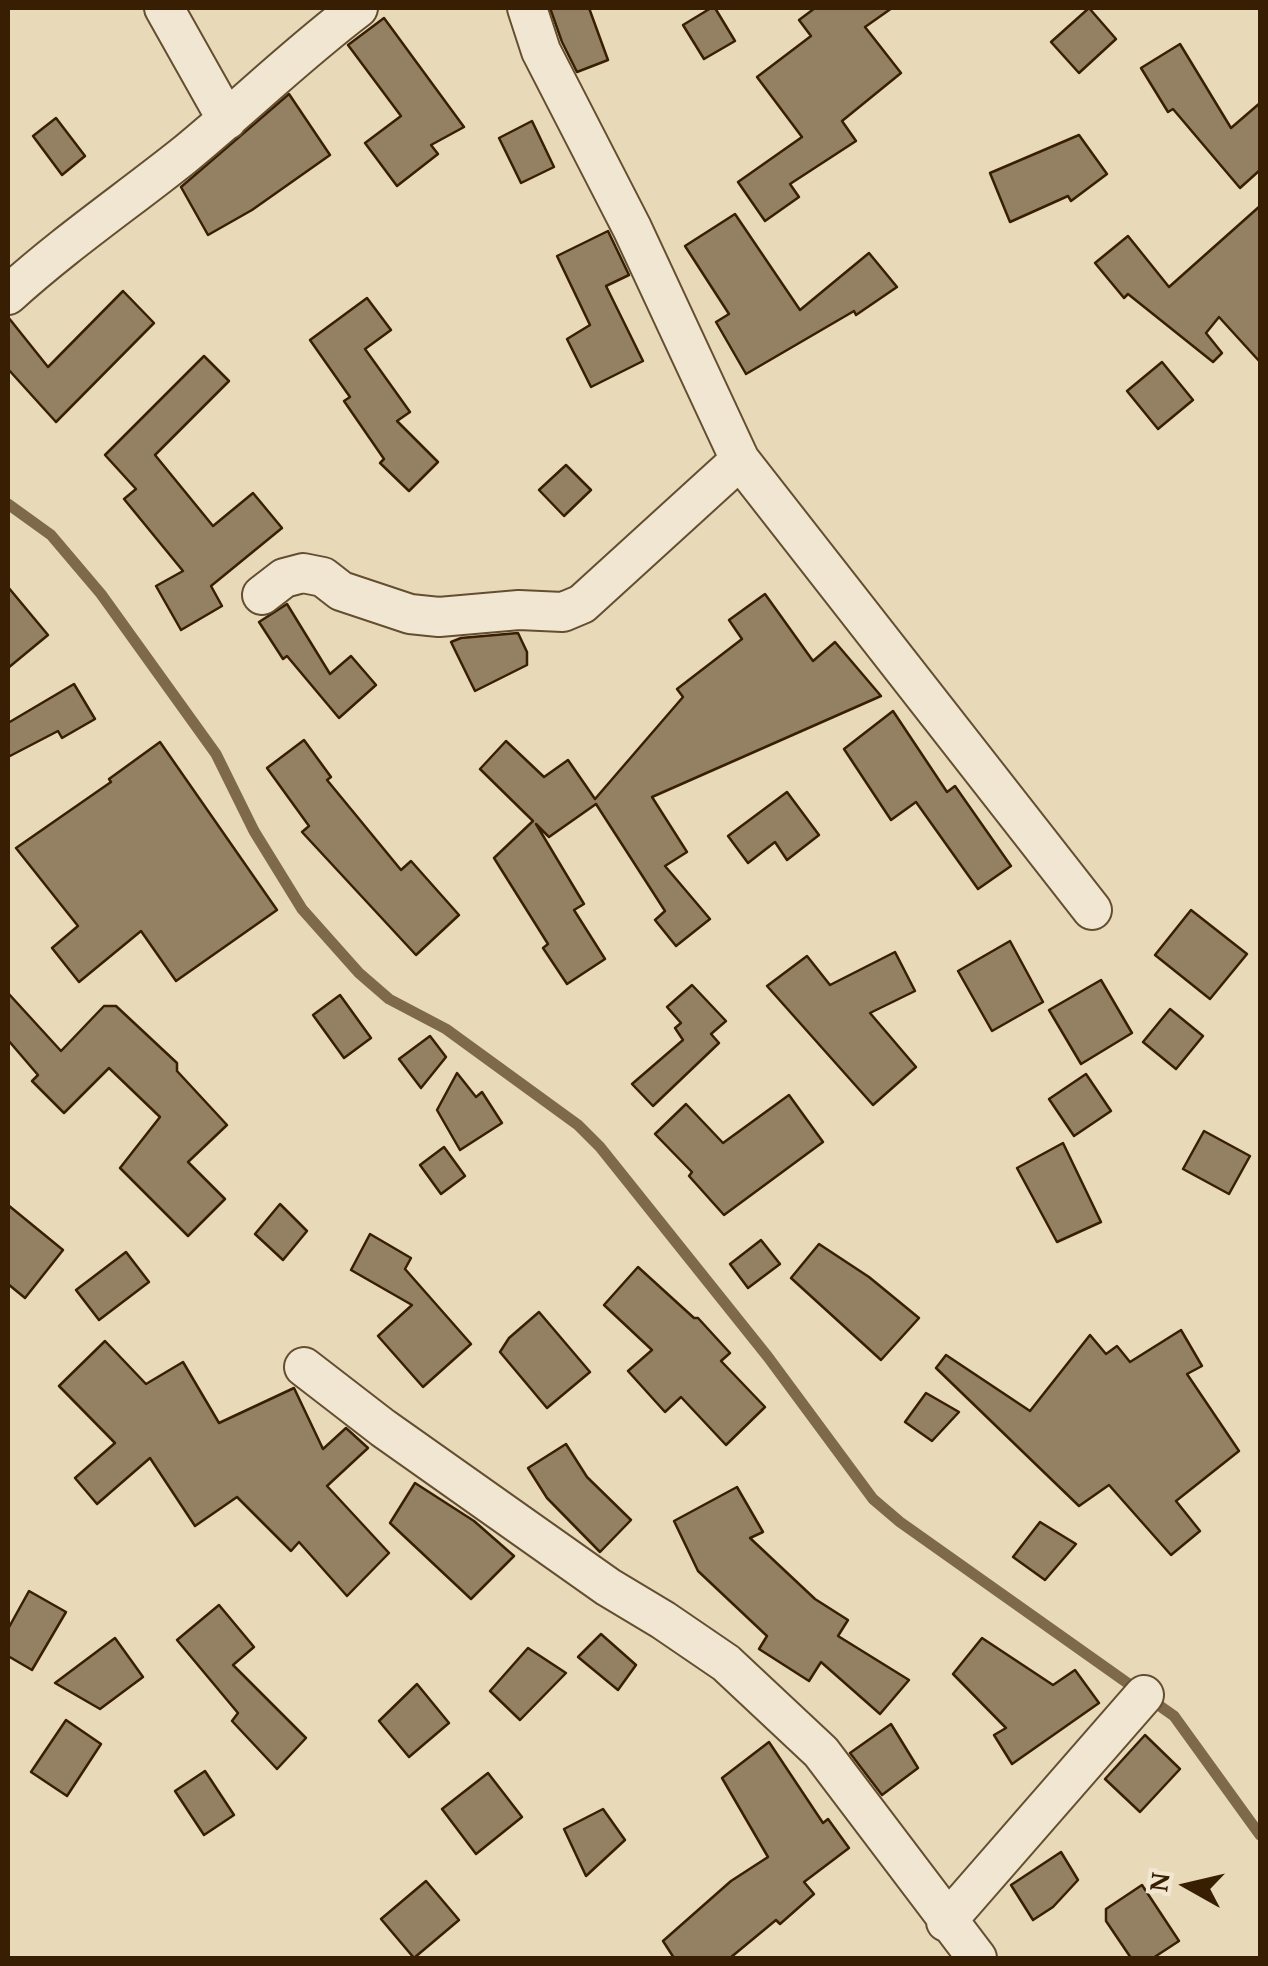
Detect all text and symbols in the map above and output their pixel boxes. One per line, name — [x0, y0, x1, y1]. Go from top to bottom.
north arrow — [1138, 1836, 1238, 1936]
text: N — [1136, 1870, 1179, 1894]

